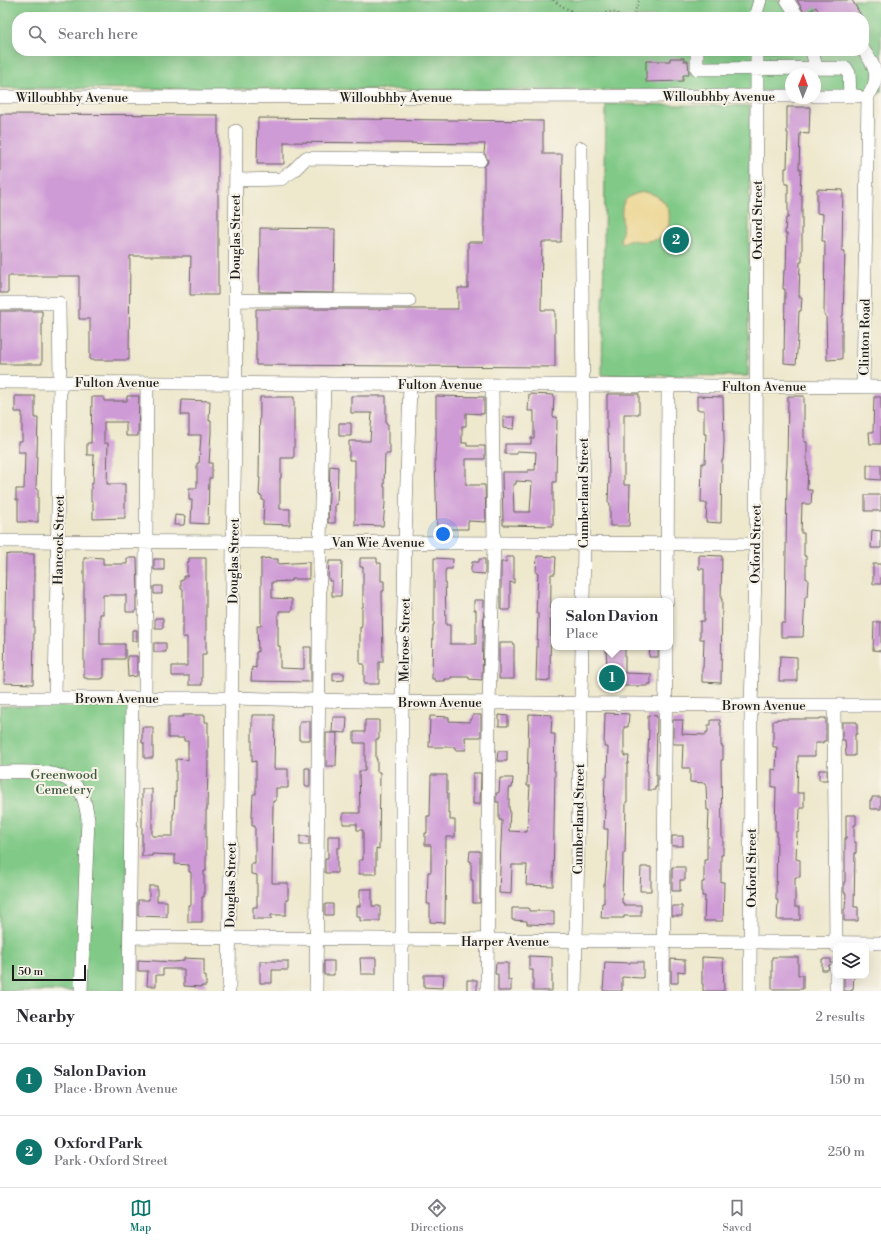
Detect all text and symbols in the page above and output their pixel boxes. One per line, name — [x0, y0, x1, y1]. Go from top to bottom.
search box — [12, 12, 869, 56]
icon: search — [26, 23, 48, 45]
text: Search here — [58, 25, 138, 44]
north arrow — [785, 68, 821, 104]
street label: Willoubhby Avenue — [662, 89, 776, 105]
street label: Willoubhby Avenue — [15, 90, 129, 106]
street label: Willoubhby Avenue — [339, 90, 453, 106]
street label: Oxford Street — [750, 180, 766, 260]
street label: Douglas Street — [228, 194, 244, 280]
pin: 2 — [663, 225, 689, 255]
street label: Clinton Road — [856, 298, 874, 376]
street label: Fulton Avenue — [75, 375, 160, 391]
street label: Fulton Avenue — [398, 377, 483, 393]
street label: Fulton Avenue — [722, 379, 807, 395]
street label: Cumberland Street — [576, 437, 592, 548]
street label: Hancock Street — [50, 495, 68, 585]
street label: Oxford Street — [747, 504, 765, 584]
street label: Douglas Street — [225, 518, 243, 604]
your location — [433, 524, 453, 544]
street label: Van Wie Avenue — [331, 535, 425, 551]
street label: Melrose Street — [396, 597, 414, 683]
popup — [551, 598, 673, 650]
text: Salon Davion — [566, 607, 658, 626]
text: Place — [566, 626, 598, 642]
pin: 1 — [599, 663, 625, 693]
street label: Brown Avenue — [74, 691, 159, 707]
street label: Brown Avenue — [397, 695, 482, 711]
street label: Brown Avenue — [721, 698, 806, 714]
street label: Cumberland Street — [570, 763, 588, 874]
park label: Greenwood Cemetery — [31, 767, 98, 798]
street label: Oxford Street — [744, 828, 760, 908]
street label: Douglas Street — [222, 842, 240, 928]
street label: Harper Avenue — [461, 934, 550, 950]
map controls — [833, 943, 869, 979]
button: layers — [833, 943, 869, 979]
scale bar — [12, 963, 86, 982]
text: 50 m — [18, 965, 43, 979]
text: Nearby — [16, 1006, 75, 1028]
text: 2 results — [816, 1009, 865, 1025]
text: Salon Davion — [54, 1062, 146, 1081]
text: 1 — [26, 1072, 32, 1088]
text: 150 m — [830, 1072, 865, 1088]
text: Place · Brown Avenue — [54, 1081, 178, 1097]
text: Oxford Park — [54, 1134, 143, 1153]
text: 2 — [25, 1144, 33, 1160]
text: 250 m — [828, 1144, 865, 1160]
text: Park · Oxford Street — [54, 1153, 168, 1169]
tab: Map — [130, 1197, 152, 1235]
tab: Directions — [411, 1197, 464, 1235]
tab: Saved — [723, 1197, 751, 1235]

